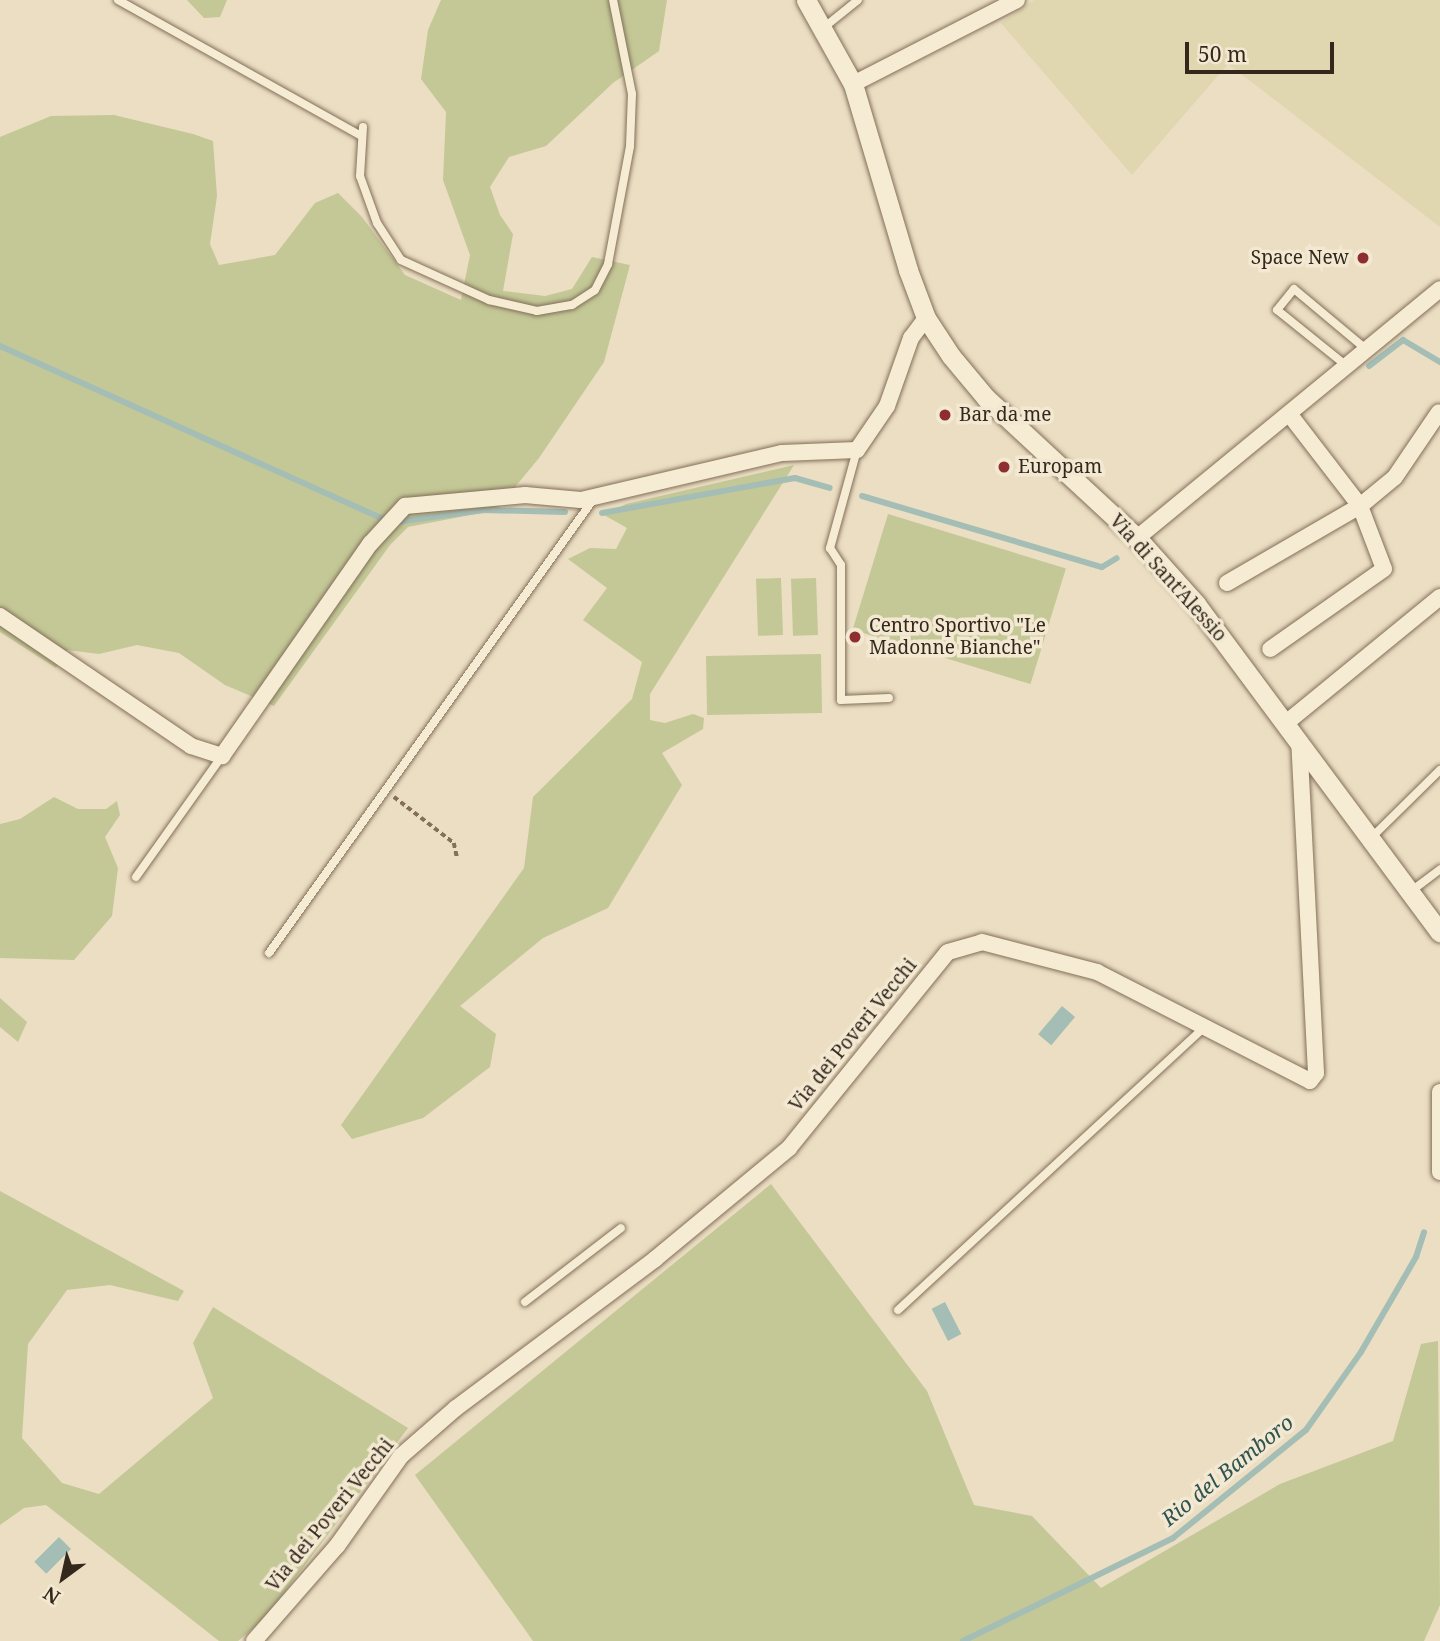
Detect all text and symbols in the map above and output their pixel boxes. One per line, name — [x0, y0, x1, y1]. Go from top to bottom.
scale bar — [1188, 28, 1337, 72]
text: 50 m — [1198, 40, 1247, 68]
place label: Space New — [1251, 247, 1349, 269]
marker: Space New — [1355, 250, 1371, 266]
place label: Bar da me — [959, 404, 1051, 426]
marker: Bar da me — [937, 407, 953, 423]
place label: Europam — [1018, 456, 1102, 478]
marker: Europam — [996, 459, 1012, 475]
street label: Via di Sant'Alessio — [1105, 510, 1231, 646]
place label: Centro Sportivo "Le Madonne Bianche" — [869, 615, 1046, 659]
marker: Centro Sportivo "Le Madonne Bianche" — [847, 629, 863, 645]
street label: Via dei Poveri Vecchi — [784, 954, 922, 1116]
water label: Rio del Bamboro — [1156, 1409, 1298, 1531]
street label: Via dei Poveri Vecchi — [261, 1434, 399, 1596]
north arrow — [28, 1543, 98, 1613]
text: N — [38, 1581, 65, 1611]

